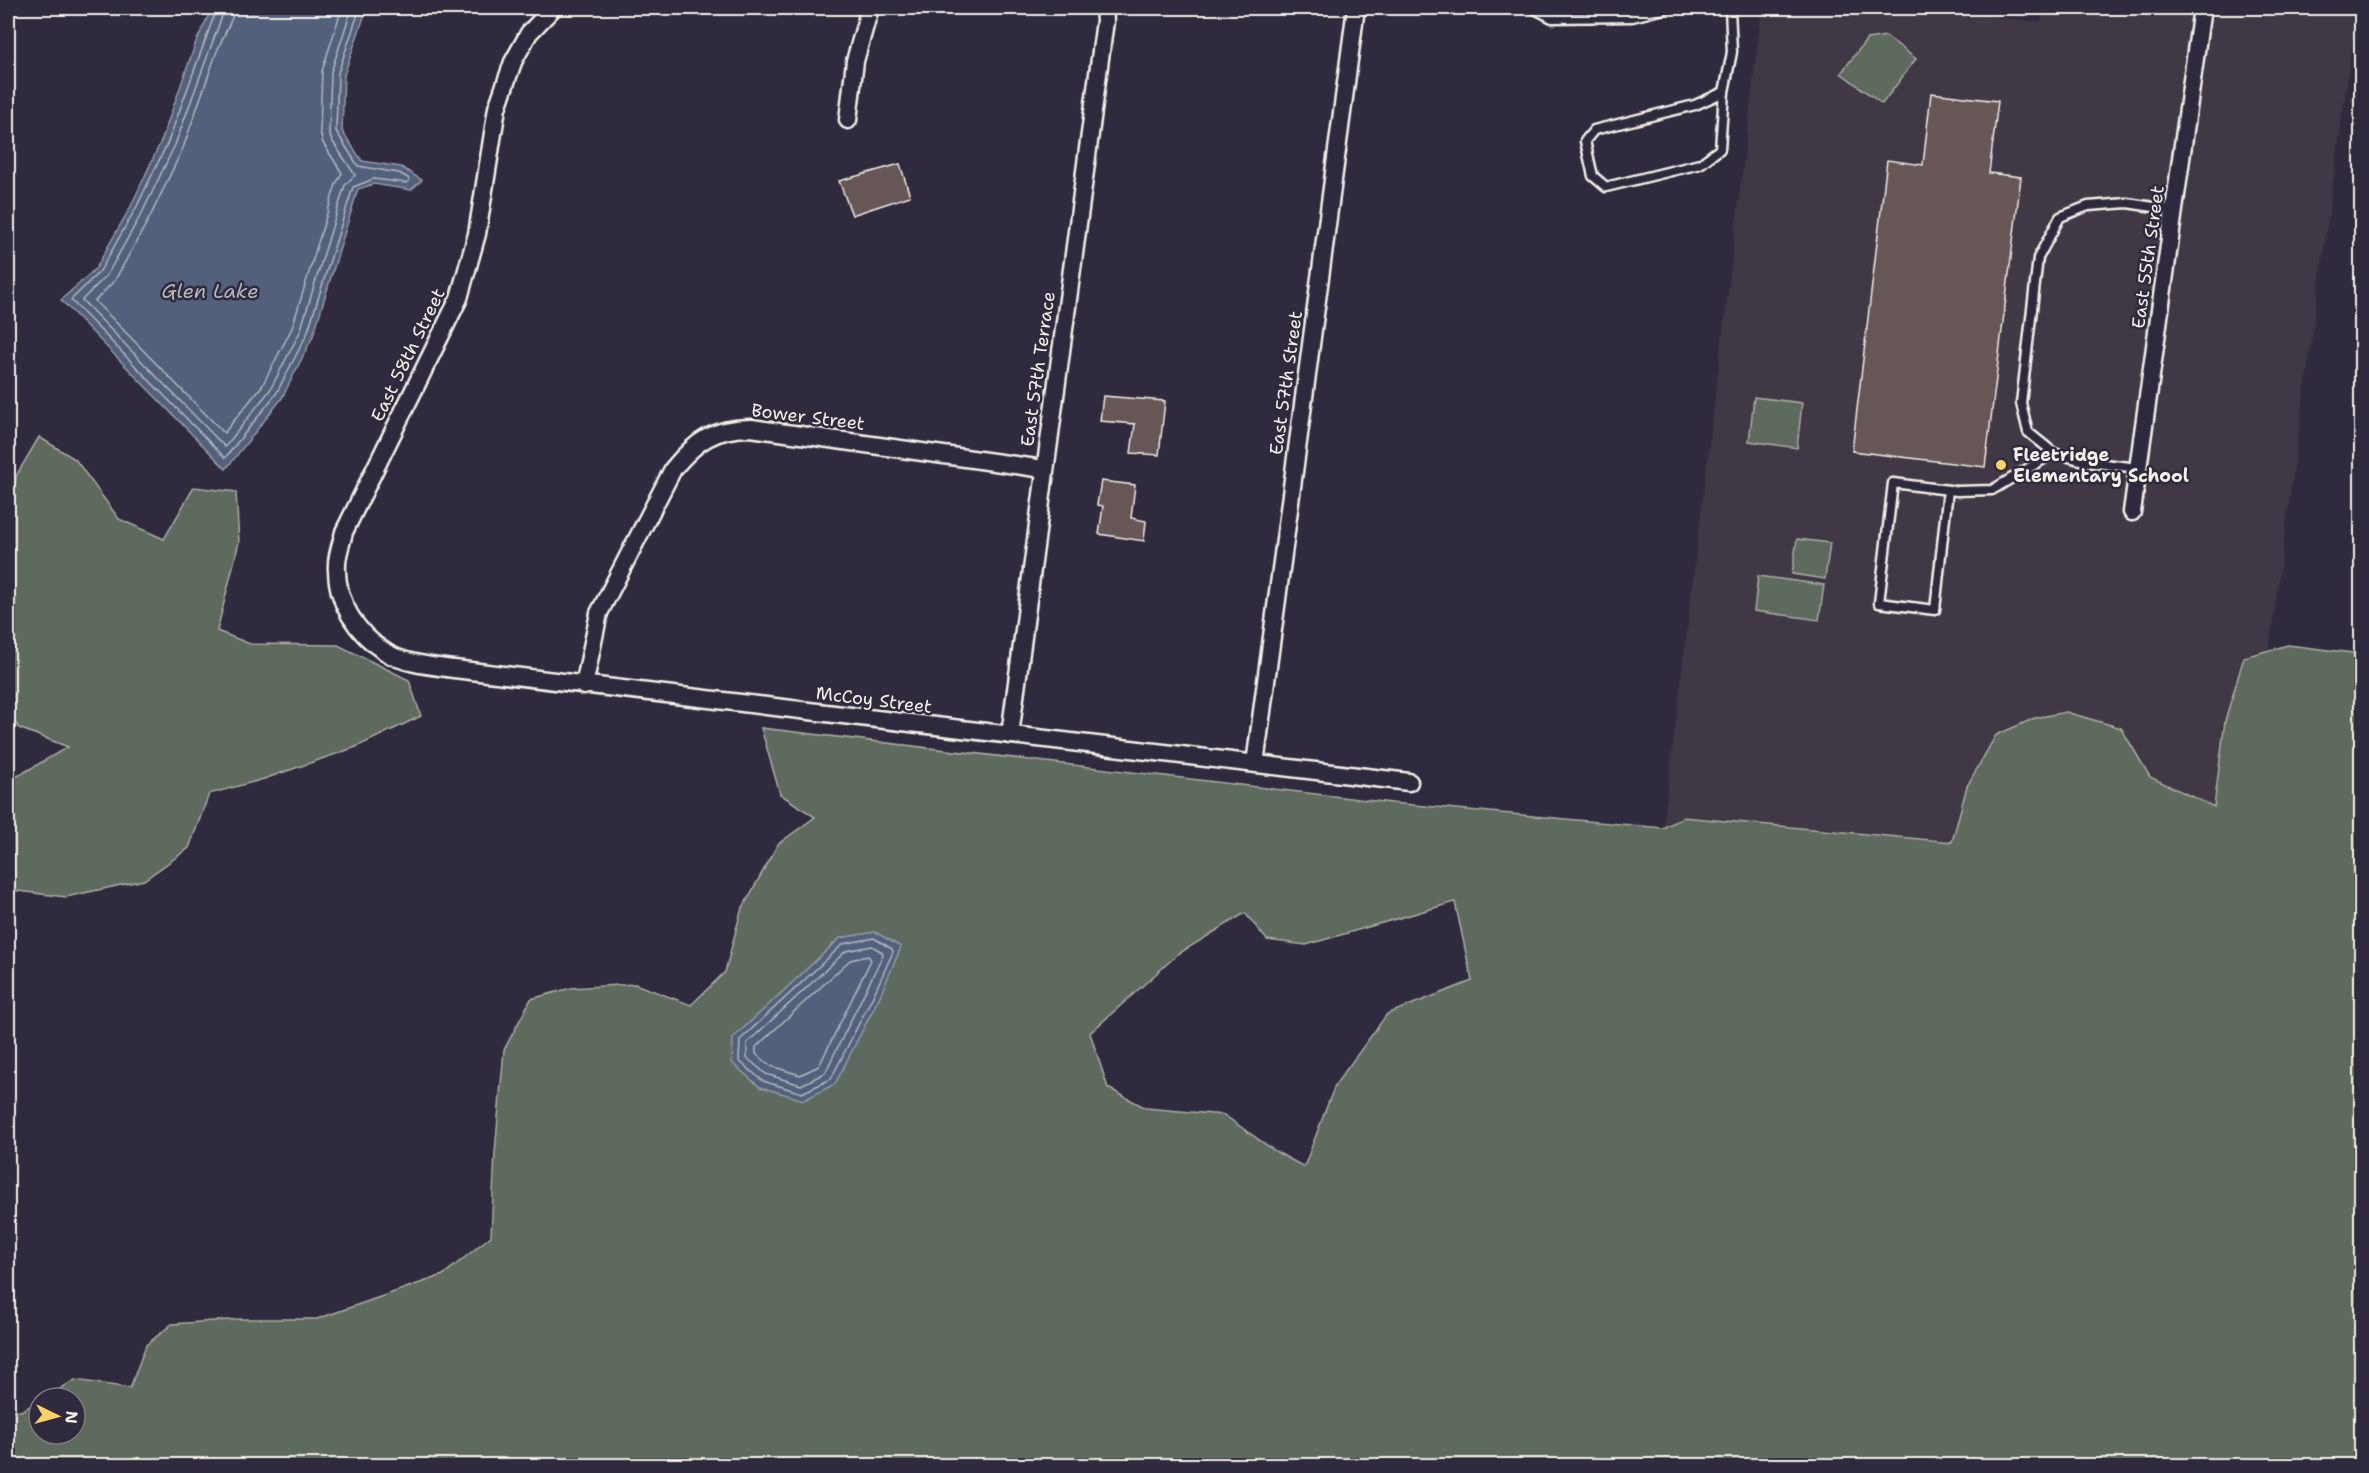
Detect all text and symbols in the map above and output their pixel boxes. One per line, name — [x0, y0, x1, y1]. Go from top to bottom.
street label: East 55th Street — [2126, 184, 2170, 330]
water label: Glen Lake — [161, 278, 259, 304]
street label: East 58th Street — [365, 284, 451, 426]
street label: East 57th Terrace — [1015, 290, 1061, 448]
street label: East 57th Street — [1264, 309, 1308, 456]
street label: Bower Street — [750, 398, 866, 436]
place label: Fleetridge Elementary School — [2013, 443, 2189, 488]
marker: Fleetridge Elementary School — [1994, 458, 2008, 472]
street label: McCoy Street — [815, 681, 933, 719]
north arrow — [27, 1386, 87, 1446]
text: N — [60, 1410, 82, 1424]

